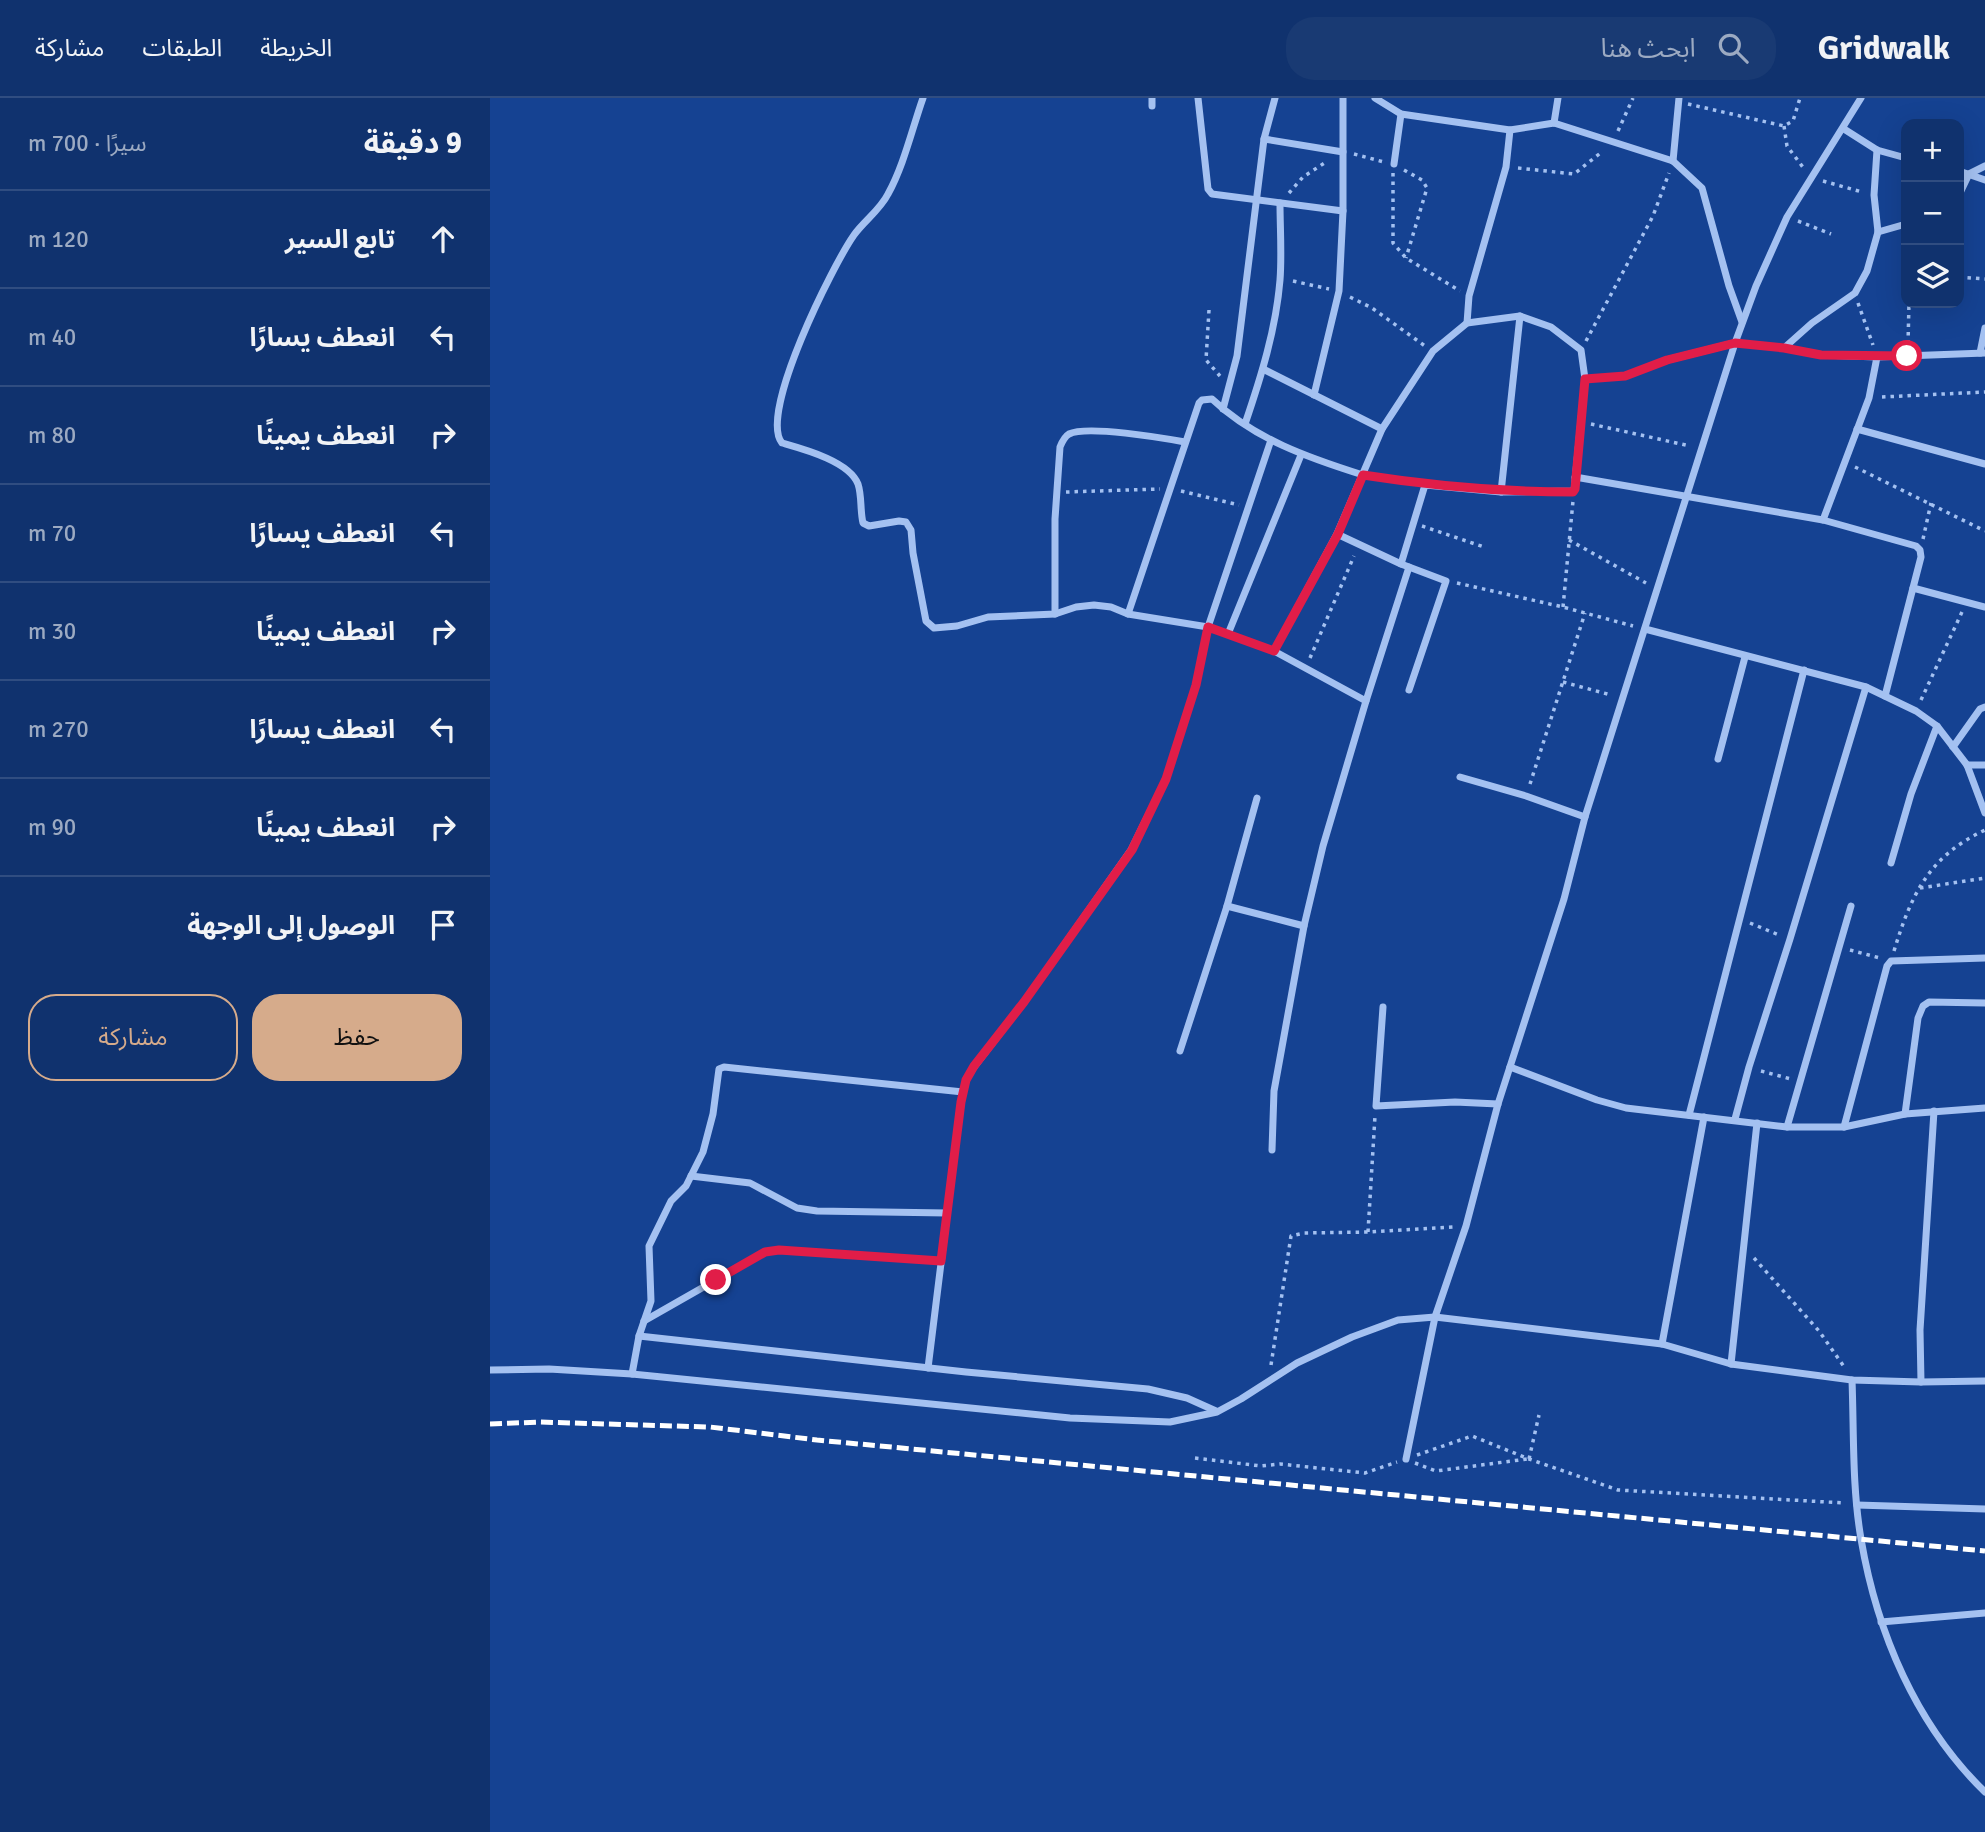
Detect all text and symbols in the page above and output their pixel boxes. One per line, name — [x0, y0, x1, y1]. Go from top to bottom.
search box — [1286, 17, 1776, 80]
text: Gridwalk — [1818, 28, 1950, 69]
icon: search — [1714, 29, 1752, 67]
text: مشاركة — [35, 33, 104, 63]
text: الطبقات — [142, 33, 222, 63]
text: الخريطة — [260, 33, 332, 63]
text: ابحث هنا — [1600, 33, 1696, 65]
map controls — [1901, 119, 1964, 308]
button: + — [1901, 119, 1964, 182]
text: 9 دقيقة — [364, 125, 462, 162]
text: سيرًا · 700 m — [28, 129, 146, 158]
button: − — [1901, 182, 1964, 245]
icon: ahead — [424, 220, 462, 258]
text: تابع السير — [285, 224, 395, 256]
text: 120 m — [28, 225, 89, 254]
button: layers — [1901, 245, 1964, 308]
icon: left — [424, 318, 462, 356]
text: انعطف يسارًا — [250, 322, 395, 354]
text: 40 m — [28, 323, 76, 352]
route start — [1891, 340, 1922, 371]
icon: right — [424, 416, 462, 454]
text: انعطف يمينًا — [256, 420, 395, 452]
text: 80 m — [28, 421, 76, 450]
icon: left — [424, 514, 462, 552]
text: انعطف يسارًا — [250, 518, 395, 550]
text: 70 m — [28, 519, 76, 548]
icon: right — [424, 612, 462, 650]
text: انعطف يمينًا — [256, 616, 395, 648]
text: 30 m — [28, 617, 76, 646]
icon: left — [424, 710, 462, 748]
text: انعطف يسارًا — [250, 714, 395, 746]
text: 270 m — [28, 715, 89, 744]
icon: right — [424, 808, 462, 846]
text: انعطف يمينًا — [256, 812, 395, 844]
text: 90 m — [28, 813, 76, 842]
icon: arrive — [424, 906, 462, 944]
text: الوصول إلى الوجهة — [187, 910, 395, 942]
button: مشاركة — [28, 994, 238, 1081]
button: حفظ — [252, 994, 462, 1081]
route end — [700, 1264, 731, 1295]

